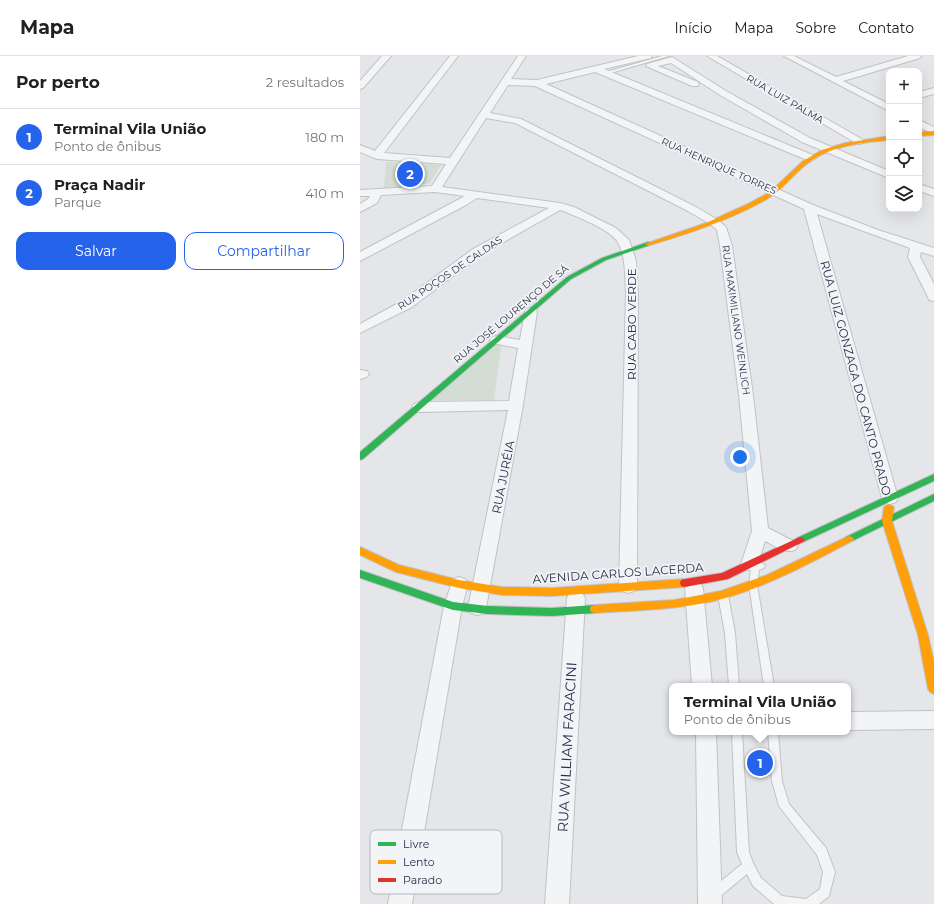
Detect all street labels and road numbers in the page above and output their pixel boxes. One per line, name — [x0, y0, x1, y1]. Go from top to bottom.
street label: RUA LUIZ PALMA — [744, 72, 827, 127]
street label: RUA HENRIQUE TORRES — [659, 135, 779, 197]
street label: RUA POÇOS DE CALDAS — [395, 233, 505, 313]
street label: RUA MAXIMILIANO WEINLICH — [719, 244, 753, 396]
street label: RUA LUIZ GONZAGA DO CANTO PRADO — [817, 259, 895, 497]
street label: RUA JOSÉ LOURENÇO DE SÁ — [451, 261, 572, 366]
street label: RUA CABO VERDE — [624, 268, 639, 380]
street label: RUA JURÉIA — [489, 439, 518, 515]
street label: AVENIDA CARLOS LACERDA — [532, 560, 704, 586]
street label: RUA WILLIAM FARACINI — [554, 661, 580, 833]

